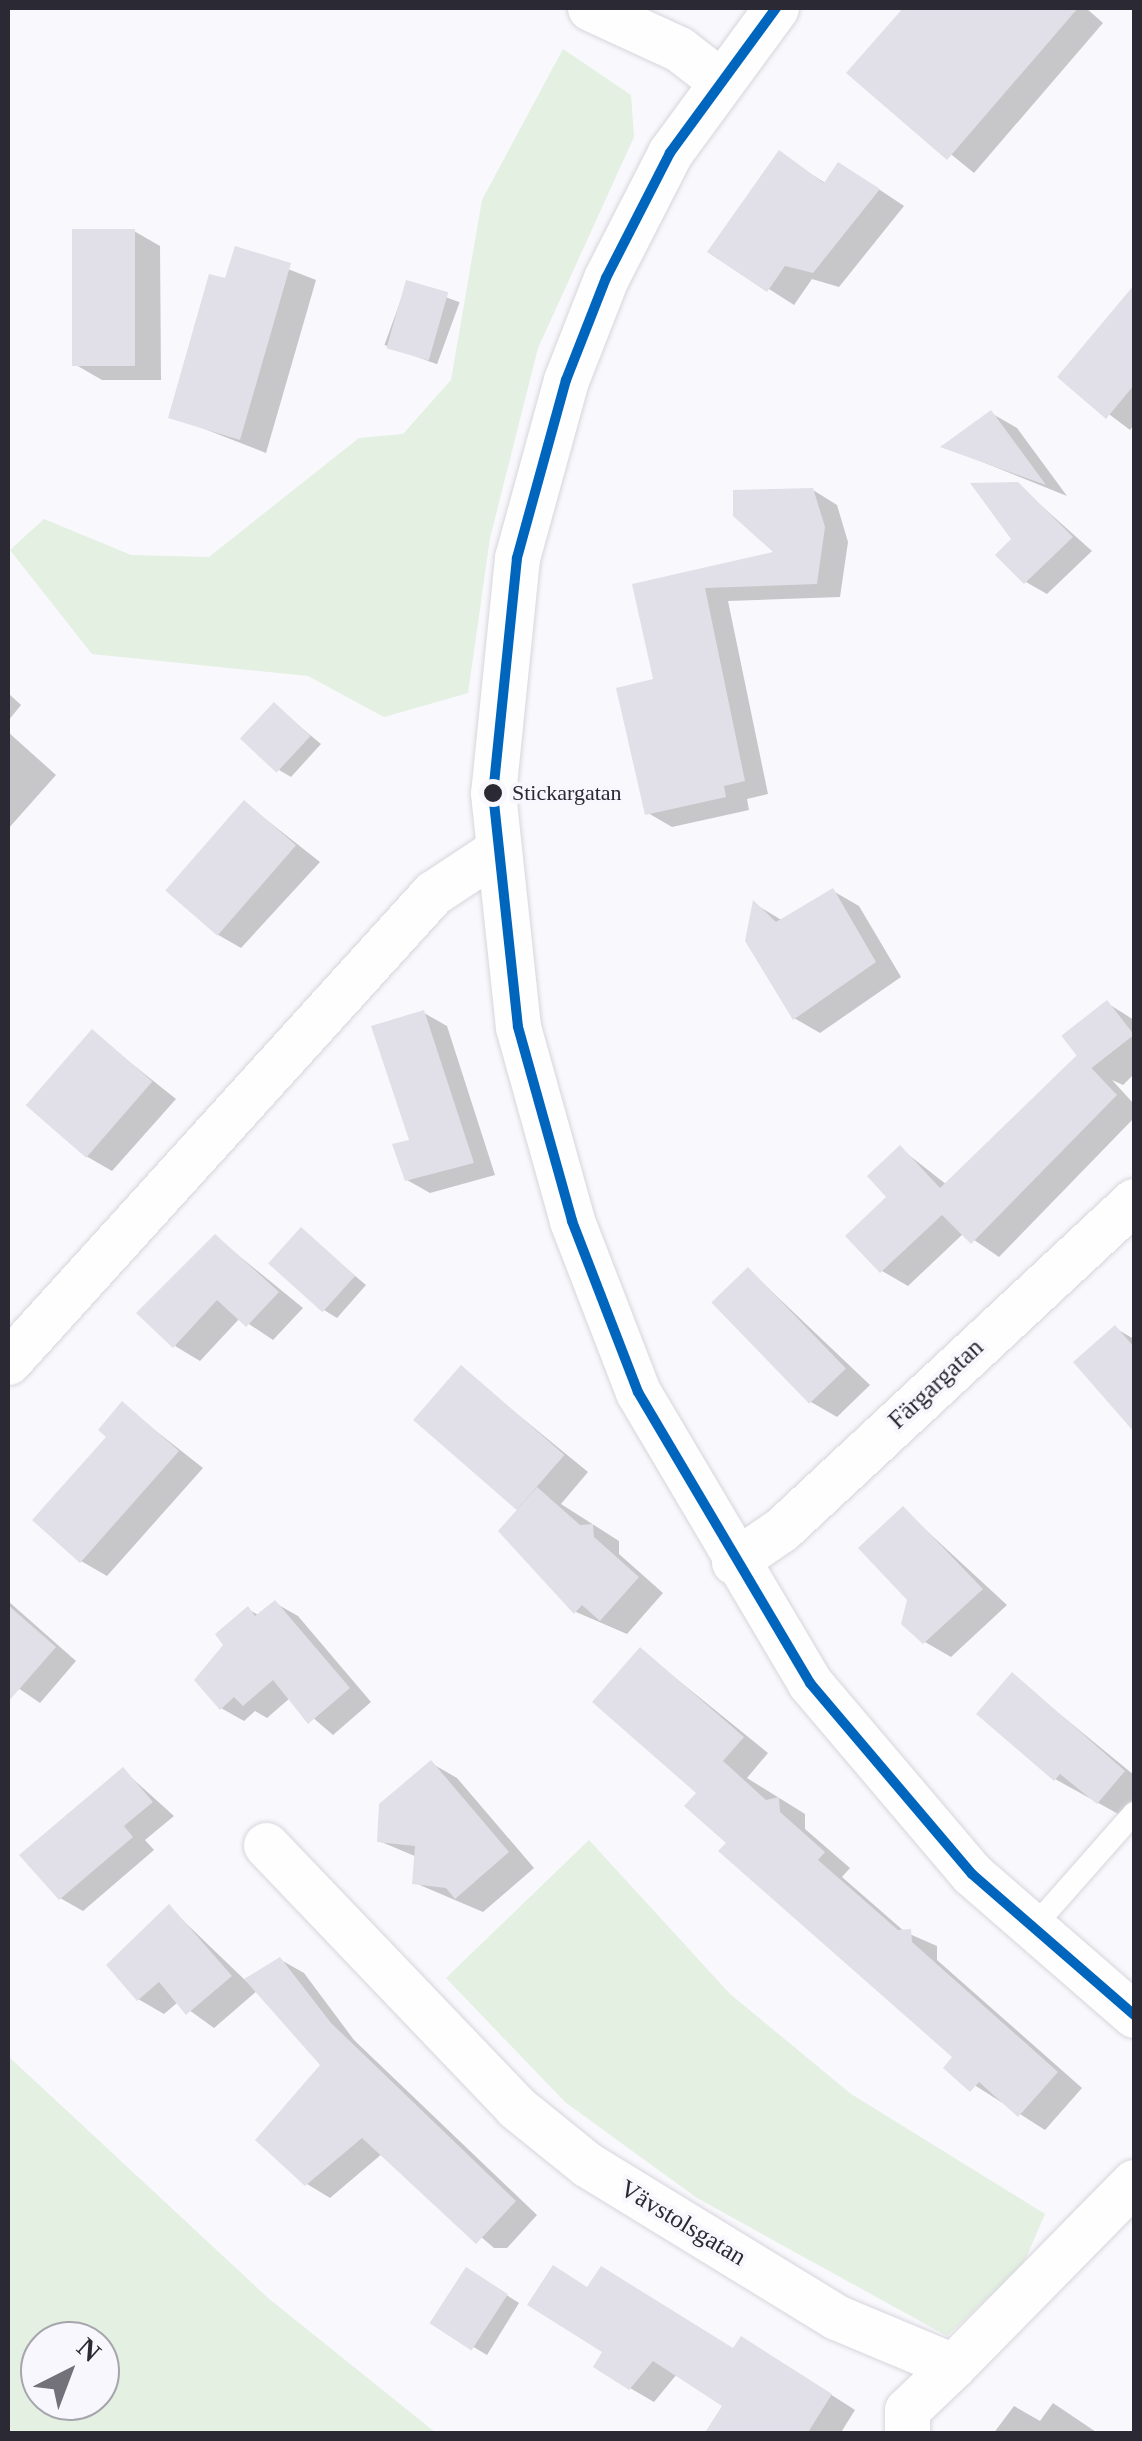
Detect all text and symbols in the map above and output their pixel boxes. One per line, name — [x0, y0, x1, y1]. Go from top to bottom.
place label: Stickargatan — [512, 780, 622, 806]
marker: Stickargatan — [483, 783, 503, 803]
street label: Färgargatan — [882, 1333, 990, 1435]
street label: Vävstolsgatan — [615, 2174, 751, 2272]
north arrow — [20, 2321, 120, 2421]
text: N — [71, 2332, 107, 2368]

